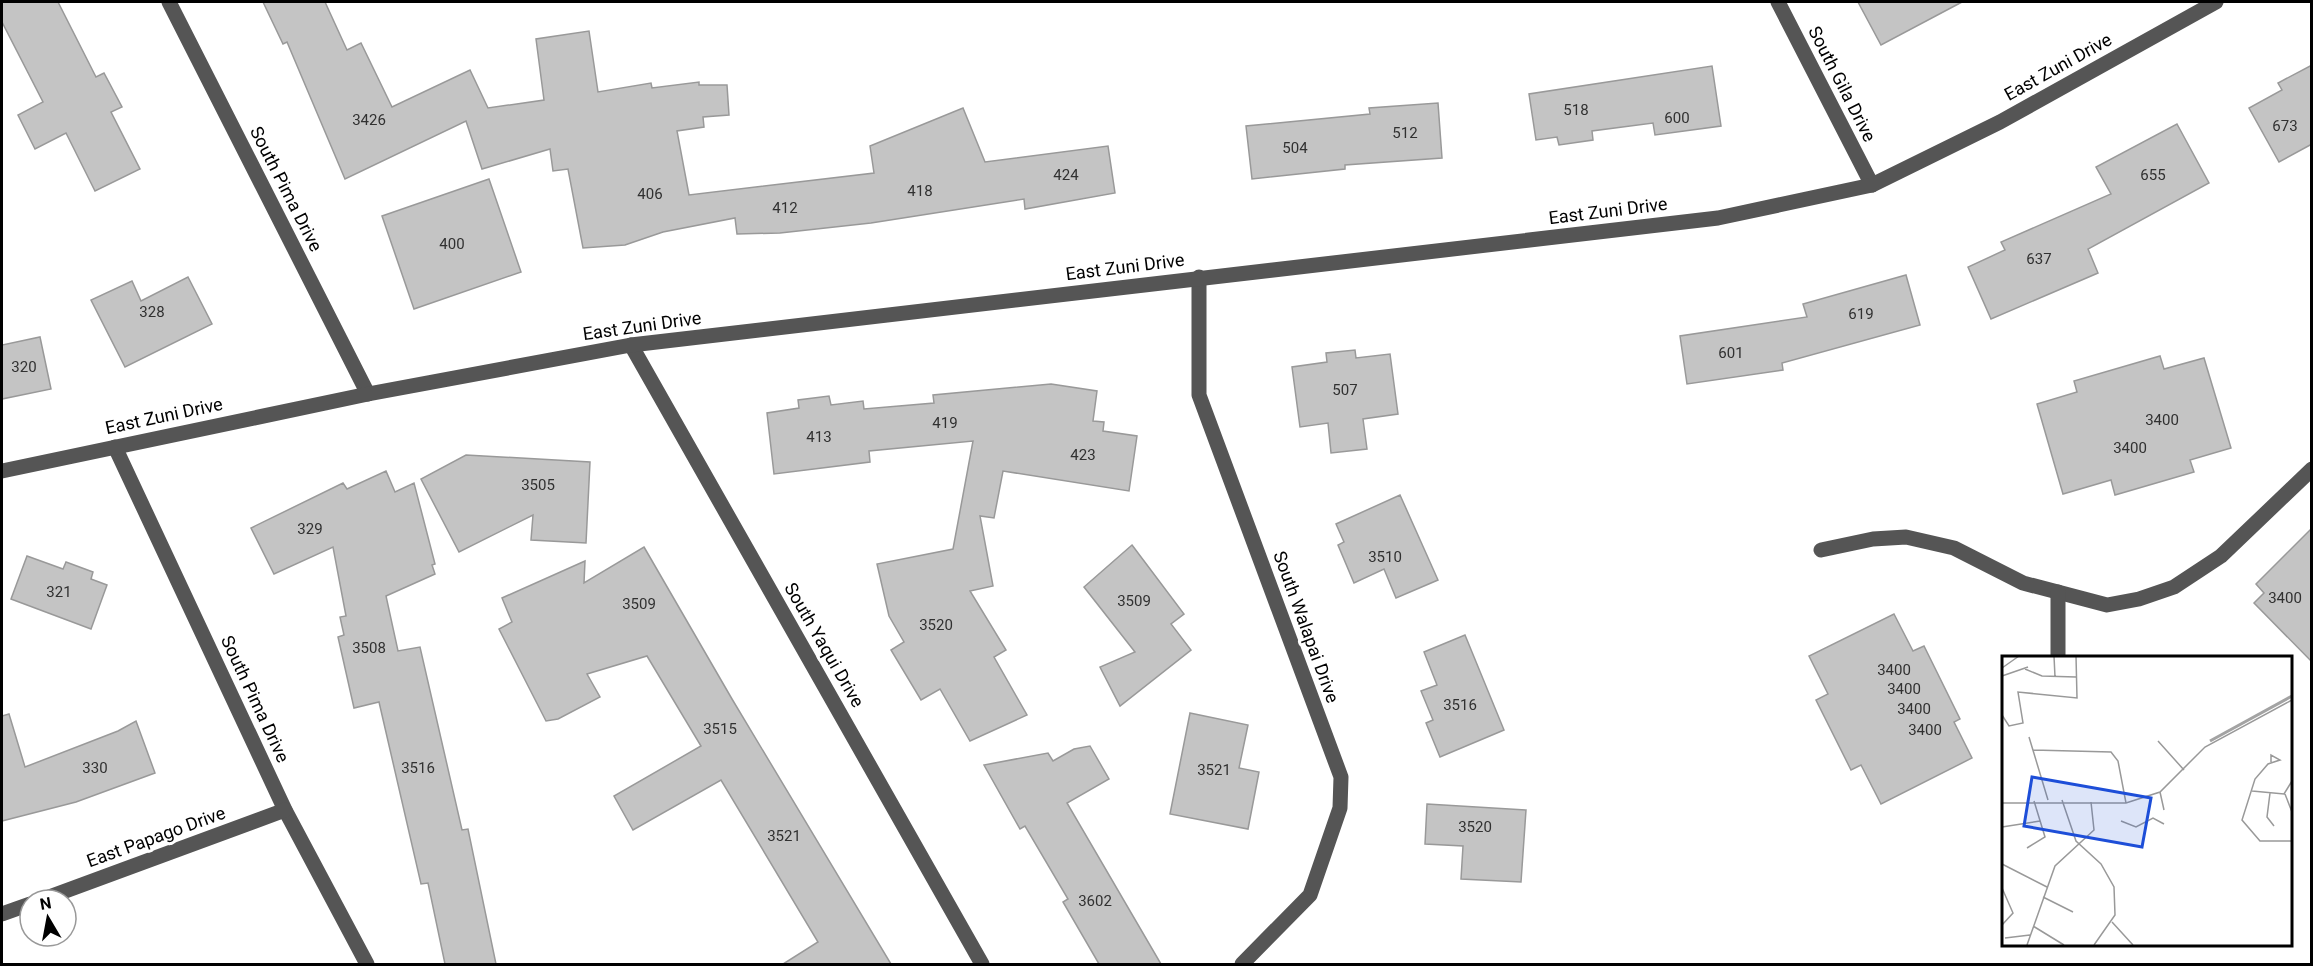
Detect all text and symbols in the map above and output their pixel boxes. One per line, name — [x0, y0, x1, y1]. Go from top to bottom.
street label: South Gila Drive — [1804, 22, 1881, 145]
street label: East Zuni Drive — [2000, 28, 2115, 105]
house number: 518 — [1563, 101, 1589, 119]
house number: 600 — [1664, 109, 1690, 127]
house number: 3426 — [352, 111, 386, 129]
house number: 673 — [2272, 117, 2298, 135]
street label: South Pima Drive — [246, 123, 327, 255]
house number: 512 — [1392, 124, 1418, 142]
house number: 504 — [1282, 139, 1308, 157]
house number: 424 — [1053, 166, 1079, 184]
house number: 655 — [2140, 166, 2166, 184]
house number: 418 — [907, 182, 933, 200]
house number: 406 — [637, 185, 663, 203]
street label: East Zuni Drive — [1547, 193, 1668, 228]
house number: 412 — [772, 199, 798, 217]
house number: 400 — [439, 235, 465, 253]
street label: East Zuni Drive — [1064, 249, 1185, 284]
house number: 637 — [2026, 250, 2052, 268]
house number: 328 — [139, 303, 165, 321]
house number: 619 — [1848, 305, 1874, 323]
street label: East Zuni Drive — [581, 307, 703, 344]
house number: 601 — [1718, 344, 1744, 362]
house number: 320 — [11, 358, 37, 376]
house number: 507 — [1332, 381, 1358, 399]
street label: East Zuni Drive — [103, 393, 224, 438]
house number: 3400 — [2145, 411, 2179, 429]
house number: 419 — [932, 414, 958, 432]
house number: 413 — [806, 428, 832, 446]
house number: 3400 — [2113, 439, 2147, 457]
house number: 423 — [1070, 446, 1096, 464]
house number: 3505 — [521, 476, 555, 494]
house number: 329 — [297, 520, 323, 538]
street label: South Walapai Drive — [1269, 548, 1344, 706]
house number: 3510 — [1368, 548, 1402, 566]
street label: South Yaqui Drive — [780, 579, 869, 711]
house number: 321 — [46, 583, 72, 601]
house number: 3400 — [2268, 589, 2302, 607]
house number: 3509 — [1117, 592, 1151, 610]
house number: 3509 — [622, 595, 656, 613]
house number: 3520 — [919, 616, 953, 634]
street label: South Pima Drive — [217, 632, 294, 765]
house number: 3508 — [352, 639, 386, 657]
inset map — [2002, 656, 2292, 945]
house number: 3400 — [1877, 661, 1911, 679]
house number: 3400 — [1887, 680, 1921, 698]
house number: 3516 — [1443, 696, 1477, 714]
house number: 3400 — [1897, 700, 1931, 718]
house number: 3515 — [703, 720, 737, 738]
house number: 3400 — [1908, 721, 1942, 739]
house number: 330 — [82, 759, 108, 777]
house number: 3516 — [401, 759, 435, 777]
house number: 3521 — [1197, 761, 1231, 779]
street label: East Papago Drive — [84, 802, 228, 871]
house number: 3520 — [1458, 818, 1492, 836]
house number: 3521 — [767, 827, 801, 845]
north arrow — [18, 888, 78, 948]
house number: 3602 — [1078, 892, 1112, 910]
text: N — [38, 893, 53, 914]

